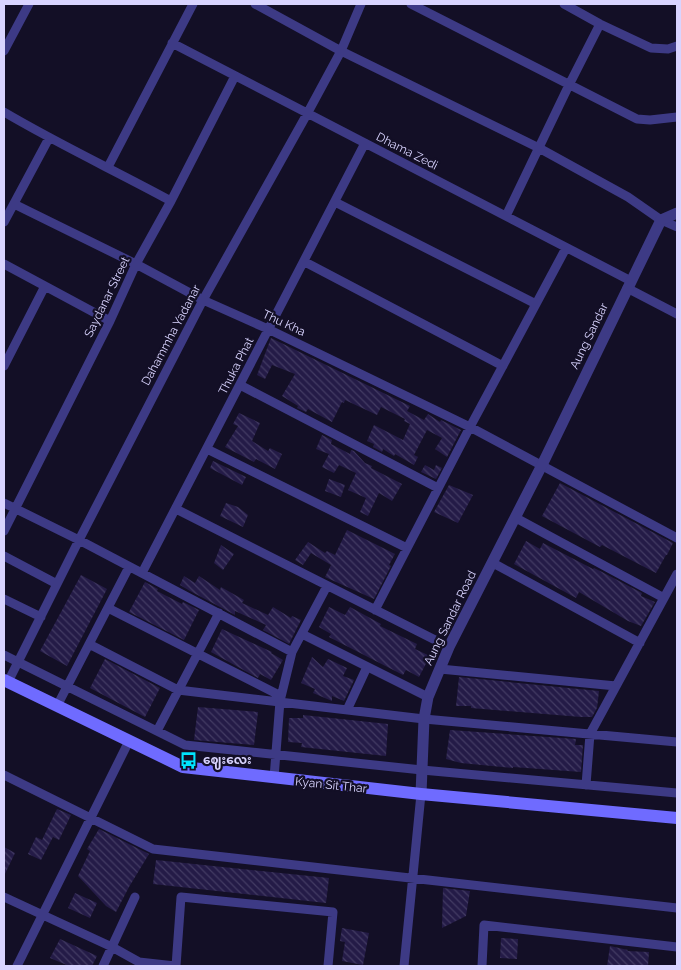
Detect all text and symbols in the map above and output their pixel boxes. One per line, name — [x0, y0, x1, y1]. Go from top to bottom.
street label: Dhama Zedi — [374, 130, 440, 172]
street label: Saydanar Street — [81, 255, 133, 339]
street label: Dahammha Yadanar — [139, 282, 204, 388]
street label: Aung Sandar — [567, 300, 611, 371]
street label: Thu Kha — [260, 307, 308, 339]
street label: Thuka Phat — [216, 335, 256, 397]
street label: Aung Sandar Road — [421, 569, 479, 667]
bus stop icon: ဈေးလေး — [179, 750, 199, 770]
place label: ဈေးလေး — [203, 753, 252, 770]
street label: Kyan Sit Thar — [295, 774, 368, 796]

